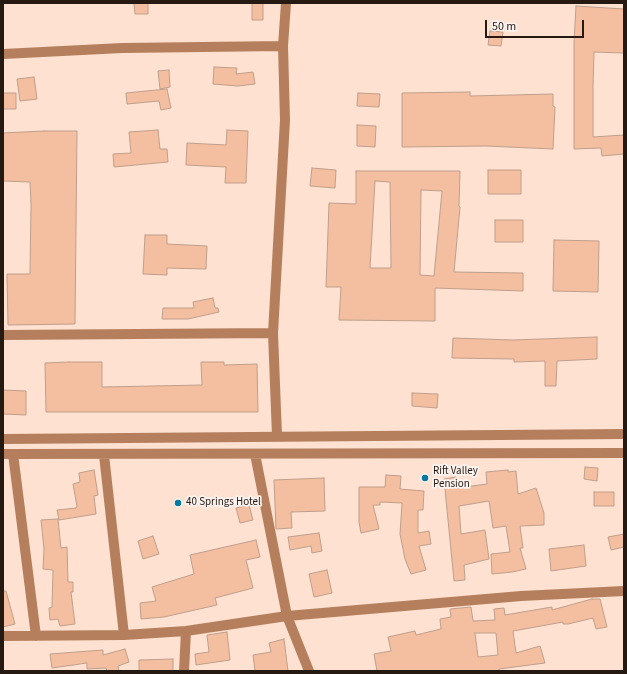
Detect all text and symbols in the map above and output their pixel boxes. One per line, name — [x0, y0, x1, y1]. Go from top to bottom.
scale bar — [487, 12, 586, 38]
text: 50 m — [492, 18, 516, 35]
place label: Rift Valley Pension — [433, 465, 478, 491]
marker: Rift Valley Pension — [420, 473, 430, 483]
place label: 40 Springs Hotel — [186, 496, 261, 510]
marker: 40 Springs Hotel — [173, 498, 183, 508]

